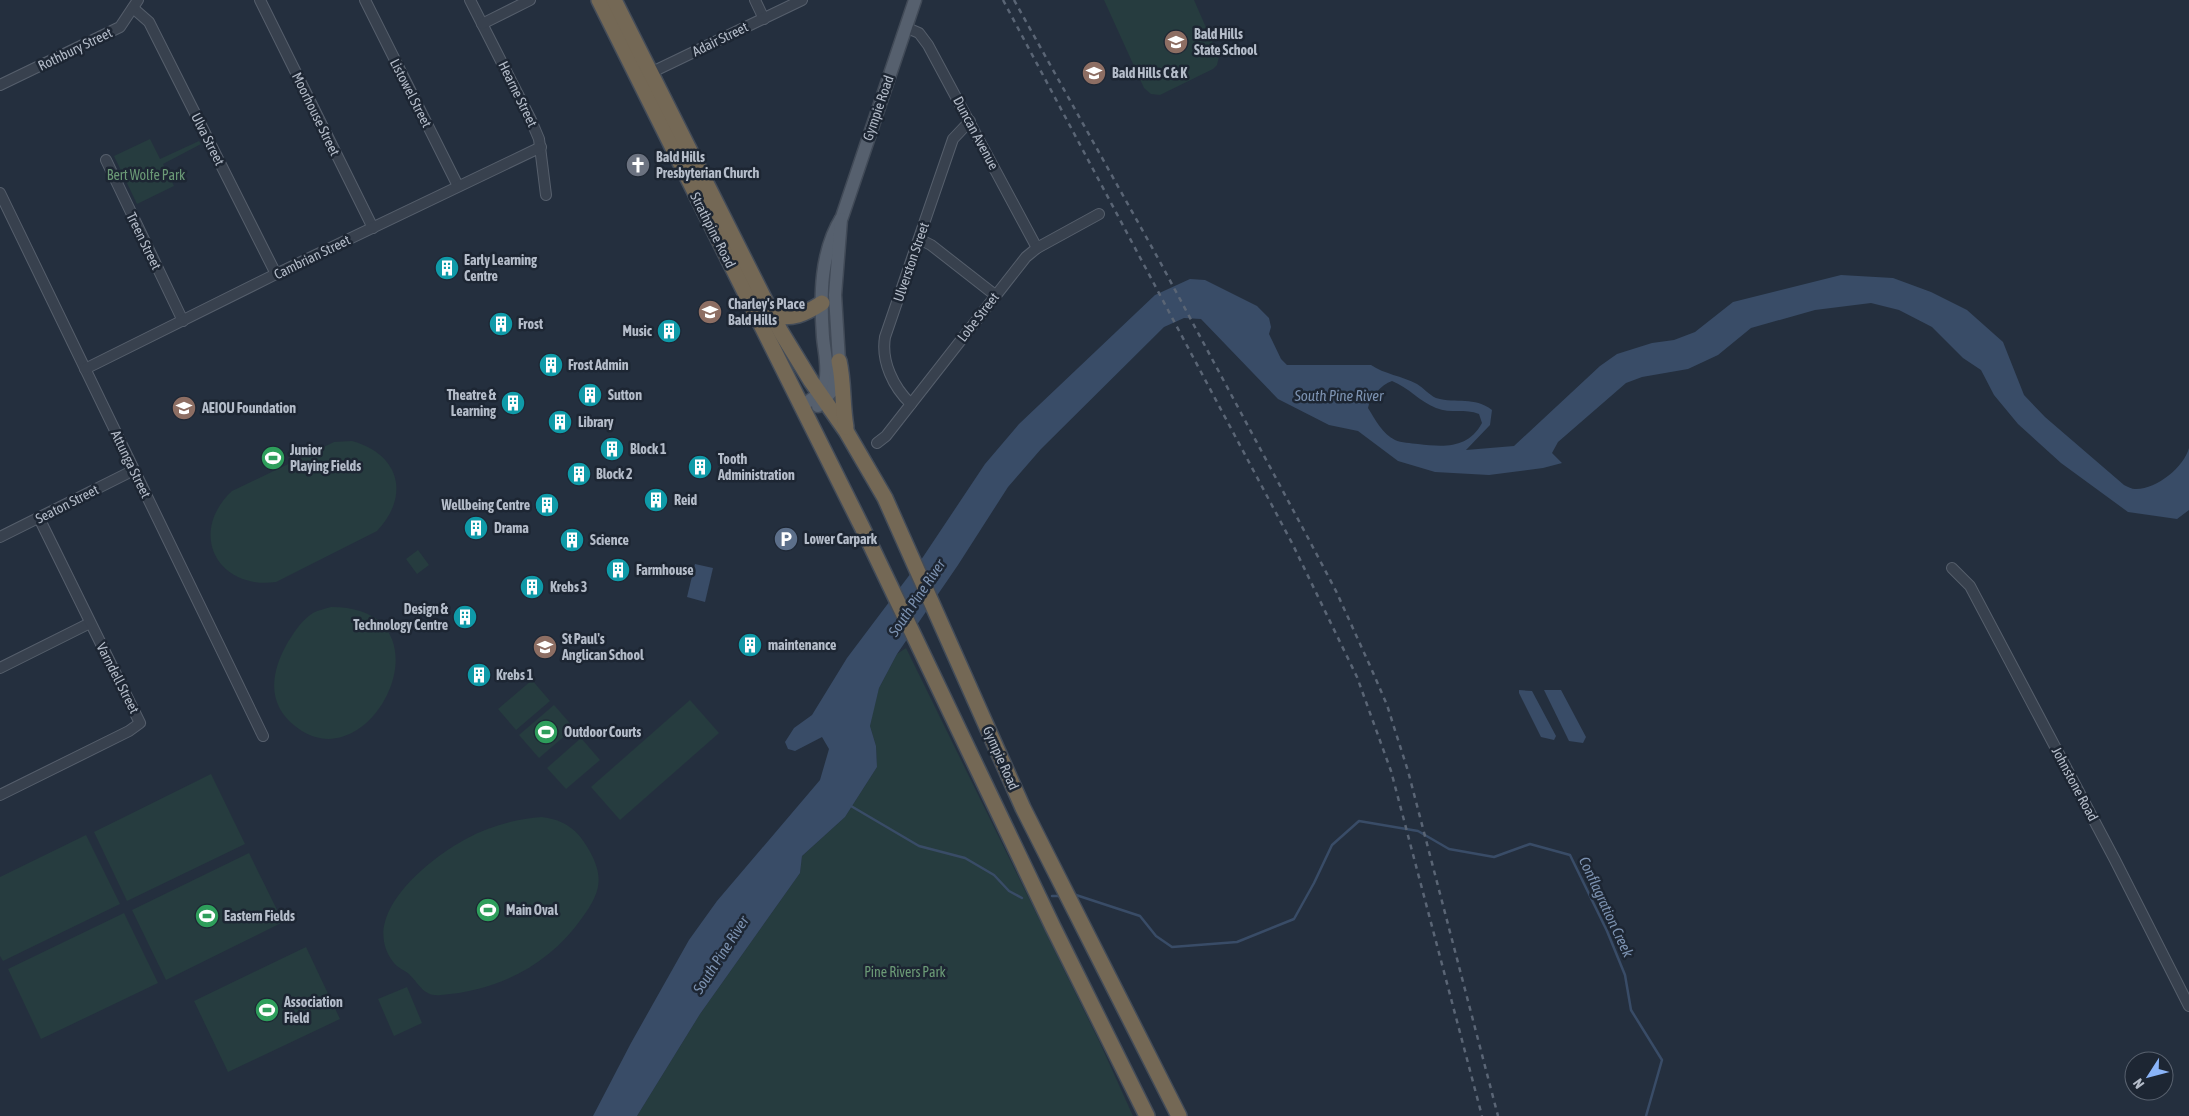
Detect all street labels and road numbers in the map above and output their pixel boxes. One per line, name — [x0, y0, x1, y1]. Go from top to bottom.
street label: Adair Street — [690, 19, 750, 59]
street label: Rothbury Street — [35, 24, 115, 74]
street label: Listowel Street — [387, 56, 435, 130]
street label: Hearne Street — [495, 59, 541, 129]
street label: Moorhouse Street — [289, 70, 343, 158]
street label: Gympie Road — [859, 73, 897, 143]
street label: Duncan Avenue — [950, 94, 1002, 172]
street label: Ulva Street — [188, 110, 228, 168]
street label: Strathpine Road — [687, 190, 739, 270]
street label: Treen Street — [123, 210, 165, 272]
street label: Ulverston Street — [890, 220, 932, 304]
street label: Cambrian Street — [271, 232, 353, 282]
street label: Lobe Street — [954, 289, 1002, 345]
street label: Attunga Street — [108, 428, 154, 500]
street label: Seaton Street — [33, 481, 101, 527]
street label: Varndell Street — [93, 640, 143, 716]
street label: Gympie Road — [980, 724, 1022, 792]
street label: Johnstone Road — [2049, 744, 2101, 824]

